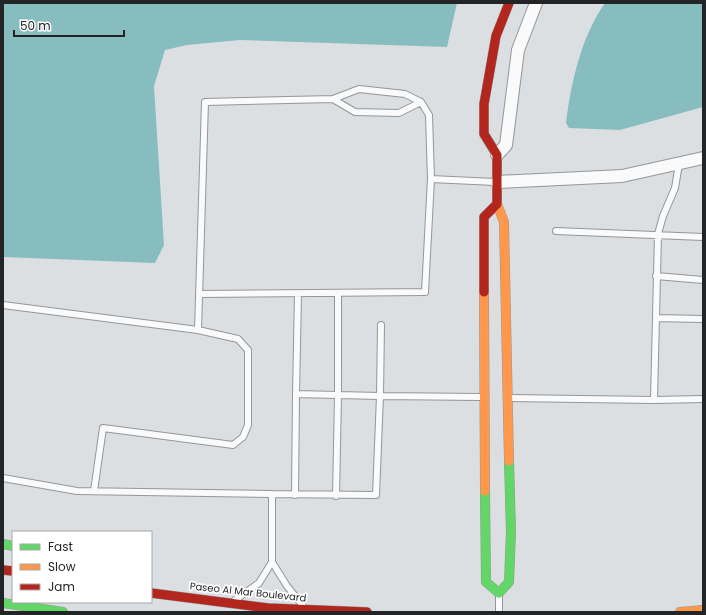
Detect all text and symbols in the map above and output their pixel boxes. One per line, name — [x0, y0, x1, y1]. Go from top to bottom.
scale bar — [14, 12, 124, 38]
text: 50 m — [20, 17, 51, 34]
legend — [12, 531, 152, 603]
text: Fast — [48, 538, 73, 555]
text: Slow — [48, 558, 76, 575]
text: Jam — [48, 578, 75, 595]
street label: Paseo Al Mar Boulevard — [189, 578, 307, 606]

